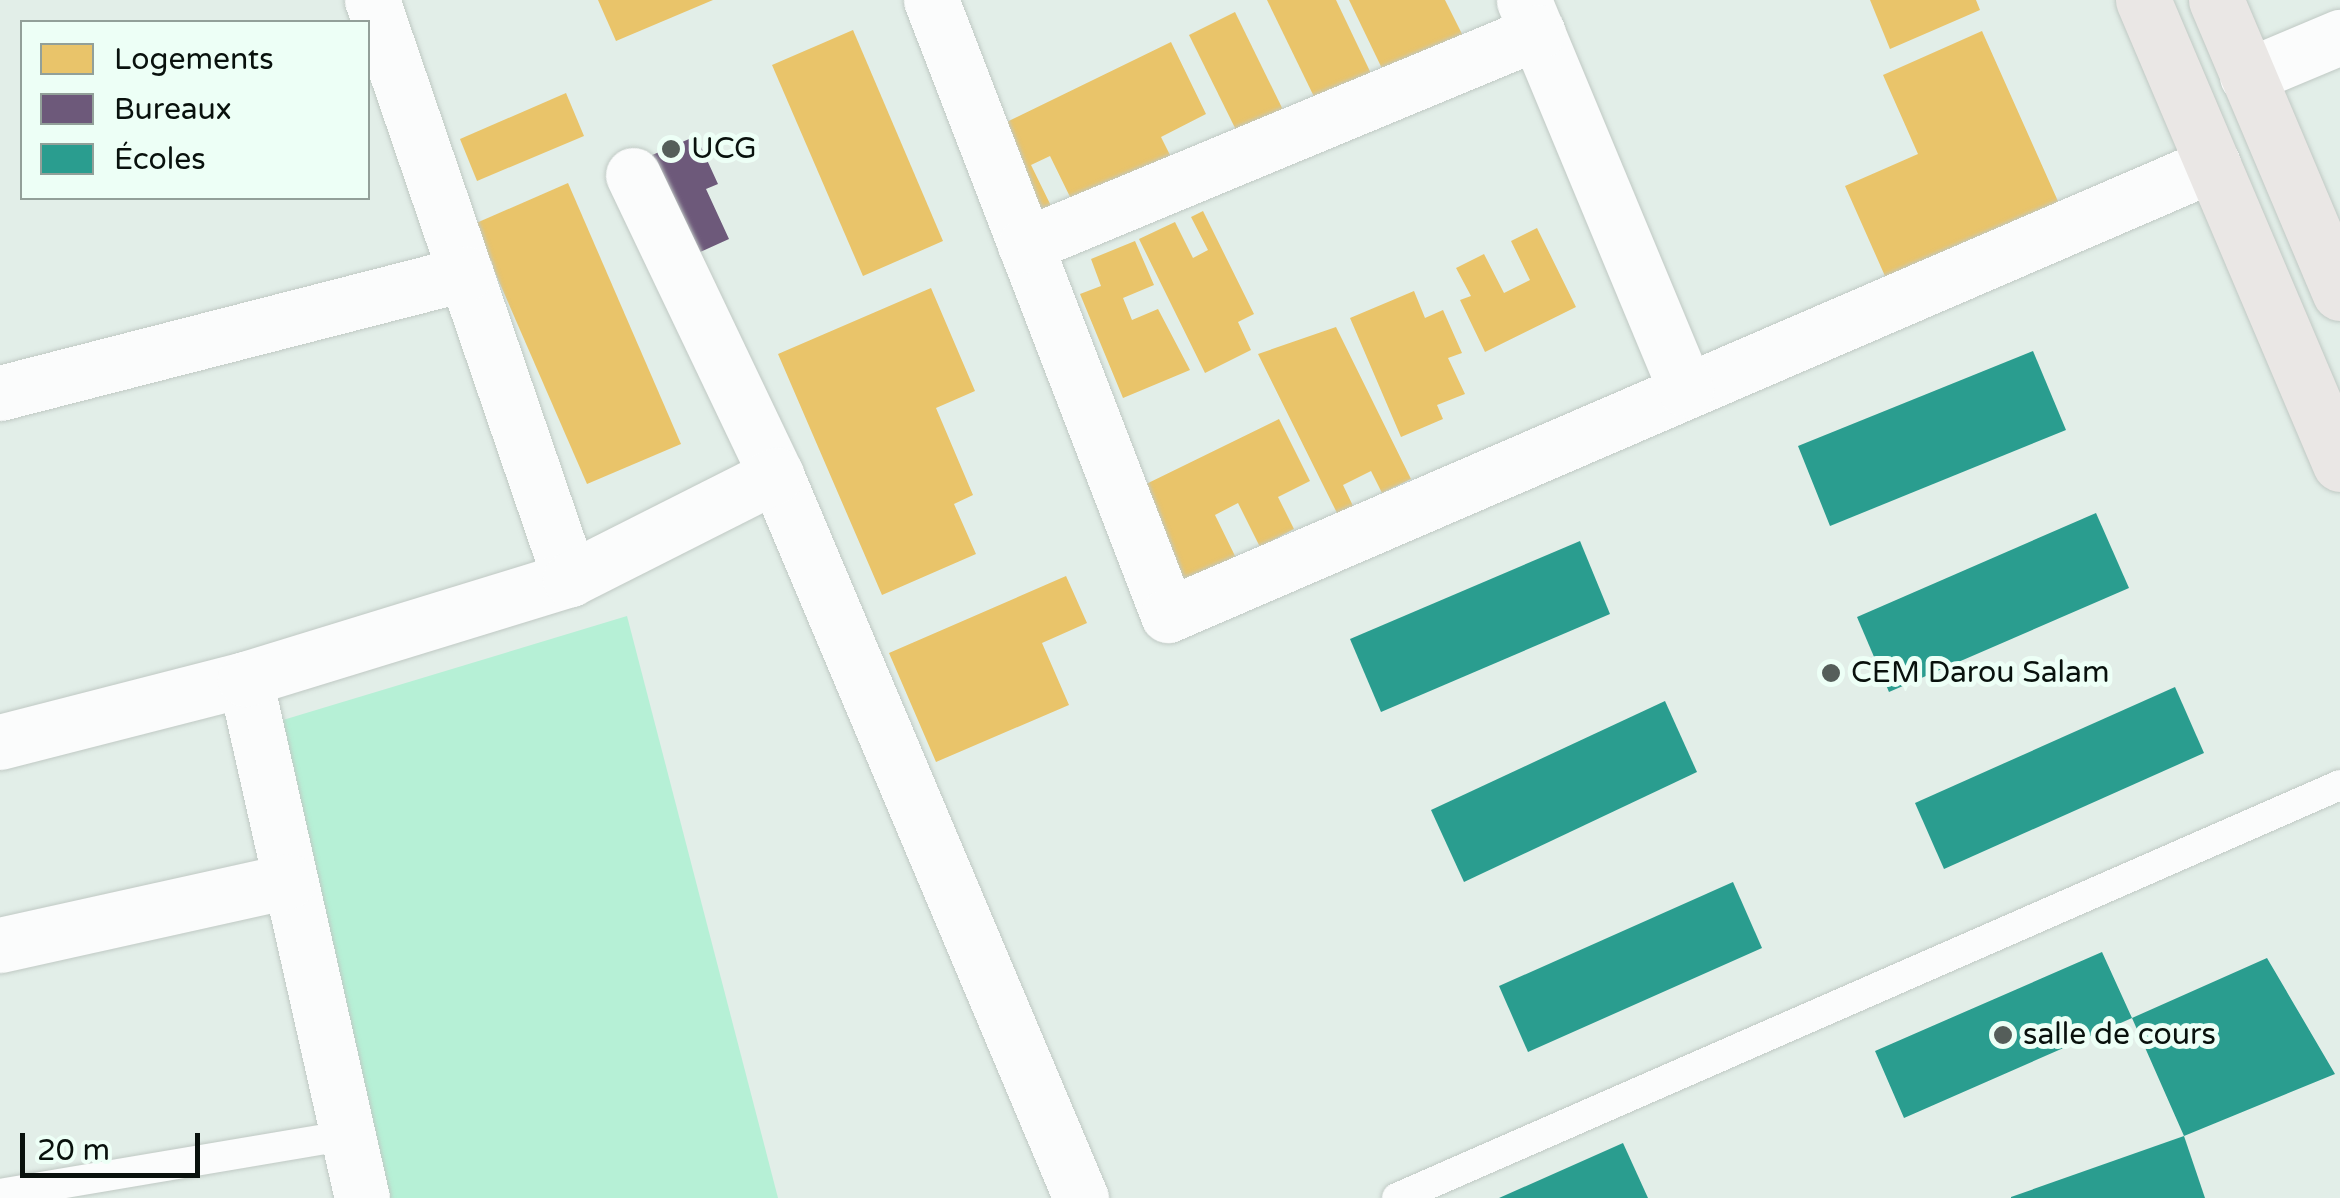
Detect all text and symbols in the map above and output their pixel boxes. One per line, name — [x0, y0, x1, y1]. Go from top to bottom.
legend — [20, 20, 370, 200]
text: Logements — [114, 41, 274, 78]
text: Bureaux — [114, 91, 232, 128]
place label: UCG — [691, 131, 757, 167]
marker: UCG — [660, 138, 682, 160]
text: Écoles — [114, 141, 206, 178]
place label: CEM Darou Salam — [1851, 655, 2109, 691]
marker: CEM Darou Salam — [1820, 662, 1842, 684]
place label: salle de cours — [2023, 1017, 2216, 1053]
marker: salle de cours — [1992, 1024, 2014, 1046]
scale bar — [25, 1113, 205, 1175]
text: 20 m — [37, 1132, 110, 1169]

